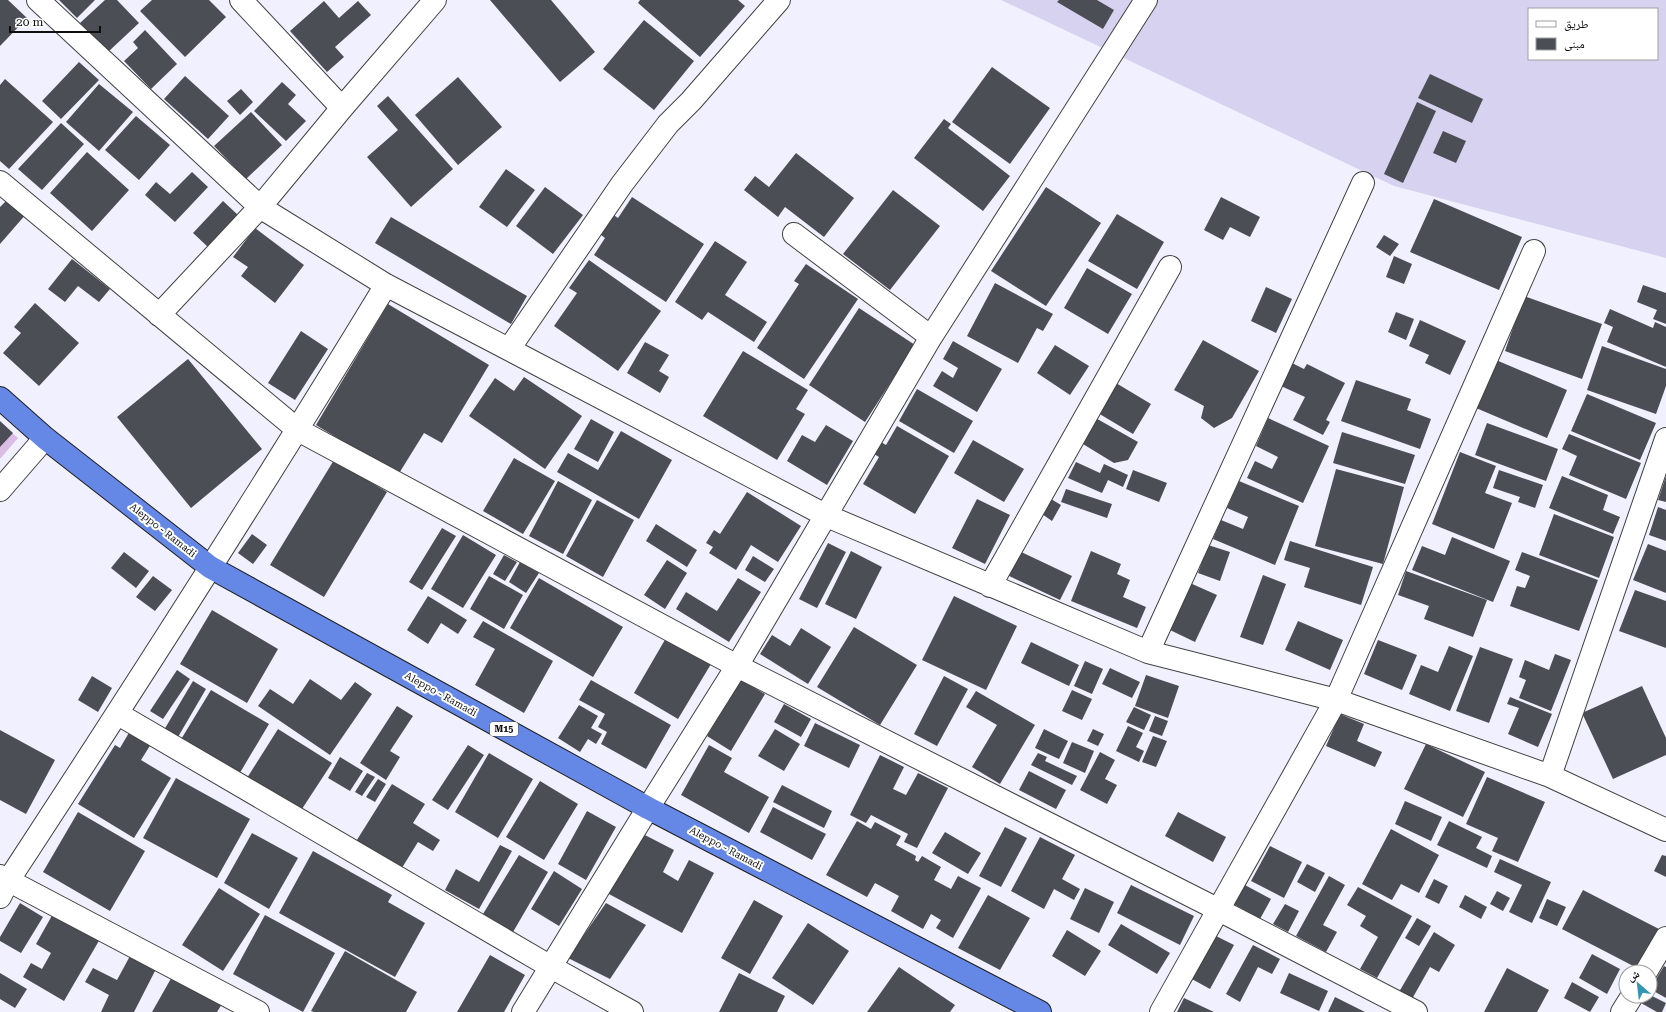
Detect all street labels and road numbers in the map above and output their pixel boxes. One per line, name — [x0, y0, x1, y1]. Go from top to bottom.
street label: Aleppo - Ramadi — [128, 501, 198, 559]
street label: Aleppo - Ramadi — [403, 670, 479, 718]
road number: M15 — [490, 722, 518, 736]
street label: Aleppo - Ramadi — [688, 824, 764, 872]

